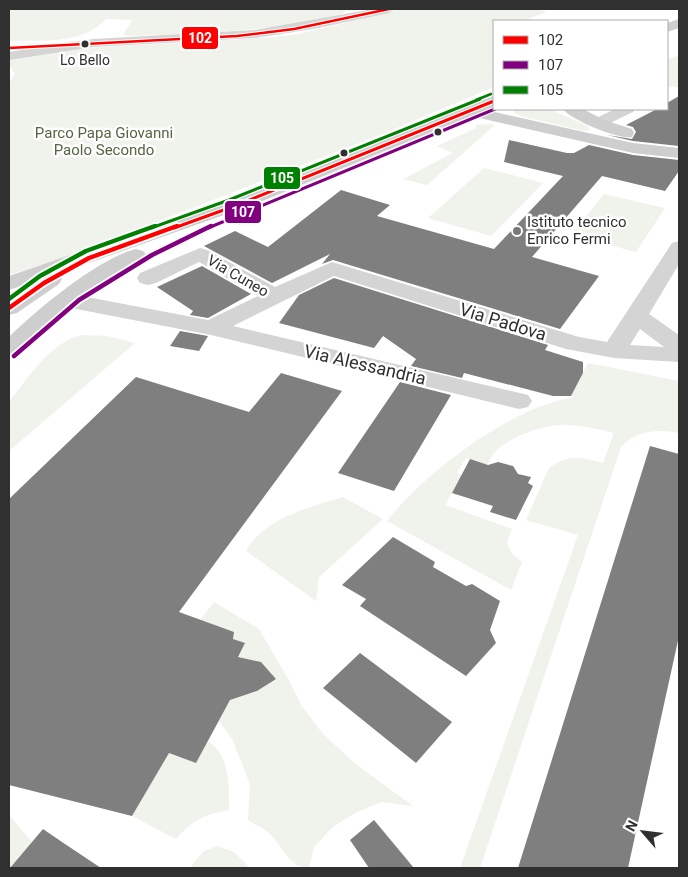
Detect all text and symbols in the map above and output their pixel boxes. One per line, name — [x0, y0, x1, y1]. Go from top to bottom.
legend — [493, 20, 668, 110]
line badge: 102 — [181, 26, 219, 50]
text: 102 — [188, 30, 212, 46]
text: 102 — [538, 31, 563, 49]
marker: Lo Bello — [80, 39, 90, 49]
place label: Lo Bello — [60, 52, 110, 68]
text: 107 — [538, 56, 563, 74]
text: 105 — [538, 81, 563, 99]
park label: Parco Papa Giovanni Paolo Secondo — [35, 124, 173, 159]
unlabelled marker — [433, 127, 443, 137]
unlabelled marker — [339, 148, 349, 158]
line badge: 105 — [263, 166, 301, 190]
text: 105 — [270, 170, 294, 186]
line badge: 107 — [224, 200, 262, 224]
text: 107 — [231, 204, 255, 220]
place label: Istituto tecnico Enrico Fermi — [527, 213, 627, 248]
marker: Istituto tecnico Enrico Fermi — [511, 225, 523, 237]
street label: Via Cuneo — [204, 251, 272, 301]
street label: Via Padova — [457, 298, 549, 345]
street label: Via Alessandria — [302, 340, 428, 389]
north arrow — [618, 807, 668, 857]
text: N — [622, 818, 641, 834]

